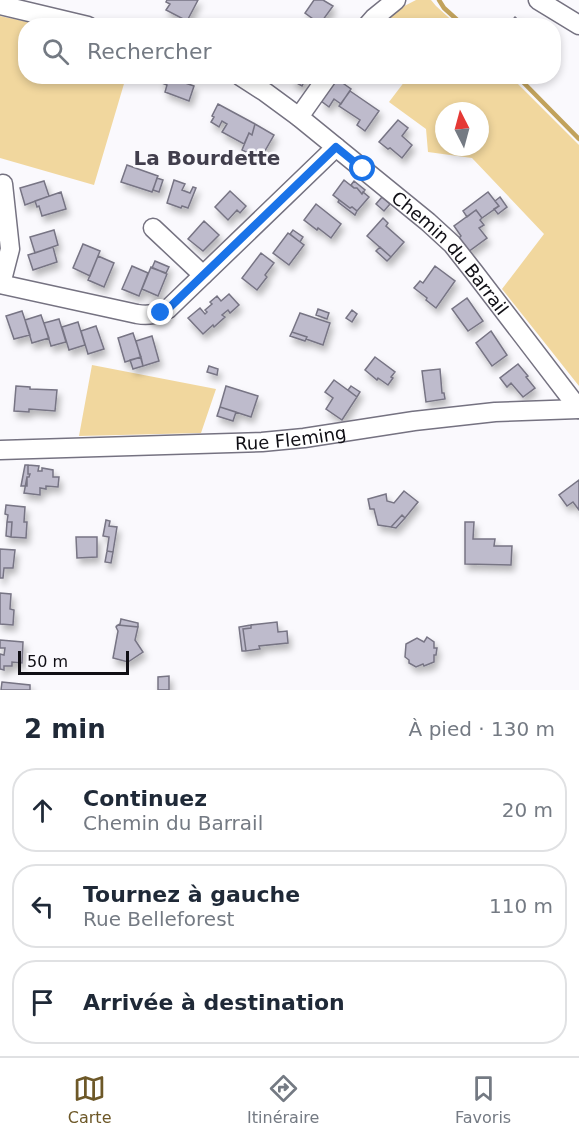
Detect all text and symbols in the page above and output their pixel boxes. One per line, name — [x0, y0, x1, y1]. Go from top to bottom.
search box — [18, 18, 561, 84]
icon: search — [39, 35, 72, 68]
text: Rechercher — [87, 39, 212, 64]
north arrow — [435, 102, 489, 156]
district label: La Bourdette — [134, 146, 280, 170]
route start — [349, 155, 375, 181]
street label: Chemin du Barrail — [388, 186, 513, 319]
route end — [147, 299, 173, 325]
street label: Rue Fleming — [235, 421, 348, 453]
scale bar — [18, 648, 129, 676]
text: 50 m — [27, 652, 68, 671]
text: 2 min — [24, 714, 106, 744]
text: À pied · 130 m — [409, 717, 555, 741]
text: Continuez — [83, 786, 207, 811]
icon: ahead — [26, 794, 59, 827]
text: 20 m — [502, 798, 553, 822]
text: Chemin du Barrail — [83, 811, 263, 835]
text: Tournez à gauche — [83, 882, 300, 907]
icon: left — [26, 890, 59, 923]
text: 110 m — [489, 894, 553, 918]
text: Rue Belleforest — [83, 907, 234, 931]
icon: arrive — [26, 986, 59, 1019]
text: Arrivée à destination — [83, 990, 345, 1015]
tab: Carte — [68, 1072, 111, 1127]
tab: Itinéraire — [247, 1072, 319, 1127]
tab: Favoris — [455, 1072, 511, 1127]

